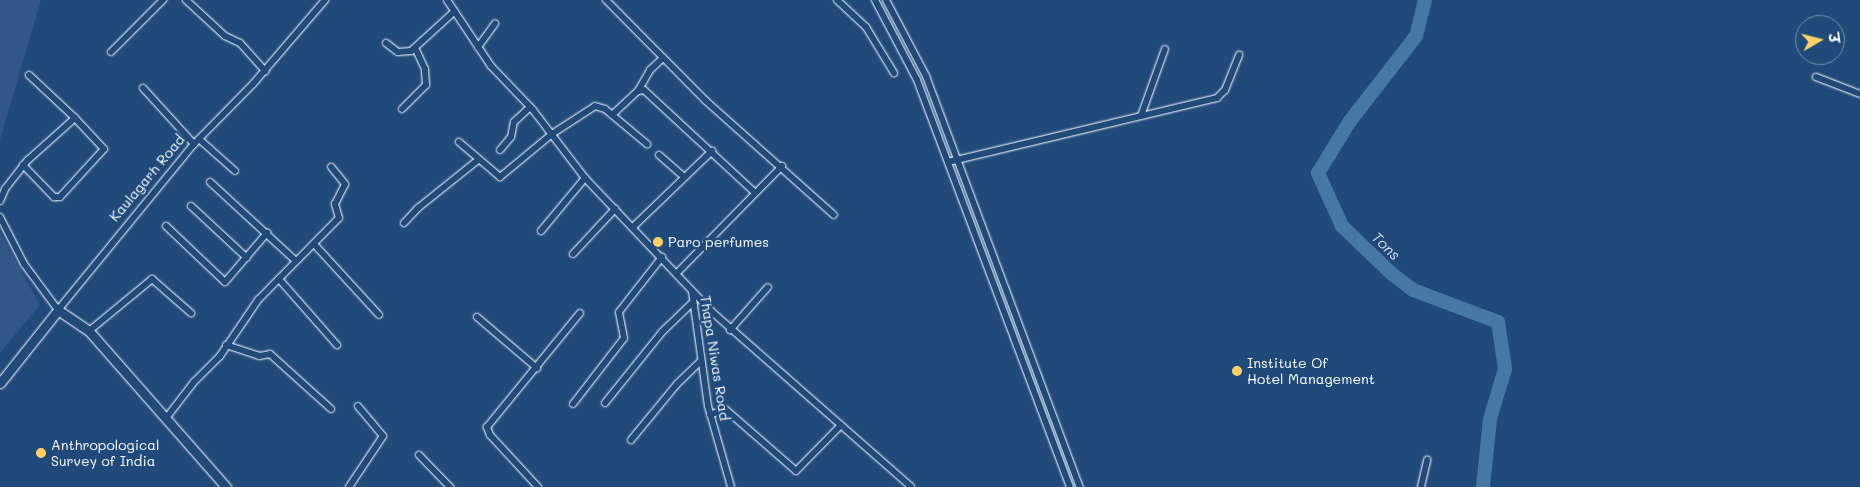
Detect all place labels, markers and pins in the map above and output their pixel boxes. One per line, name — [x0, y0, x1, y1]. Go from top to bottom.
place label: Paro perfumes — [668, 234, 769, 250]
marker: Paro perfumes — [652, 236, 664, 248]
place label: Institute Of Hotel Management — [1247, 355, 1375, 388]
marker: Institute Of Hotel Management — [1231, 365, 1243, 377]
place label: Anthropological Survey of India — [51, 437, 159, 470]
marker: Anthropological Survey of India — [35, 447, 47, 459]

